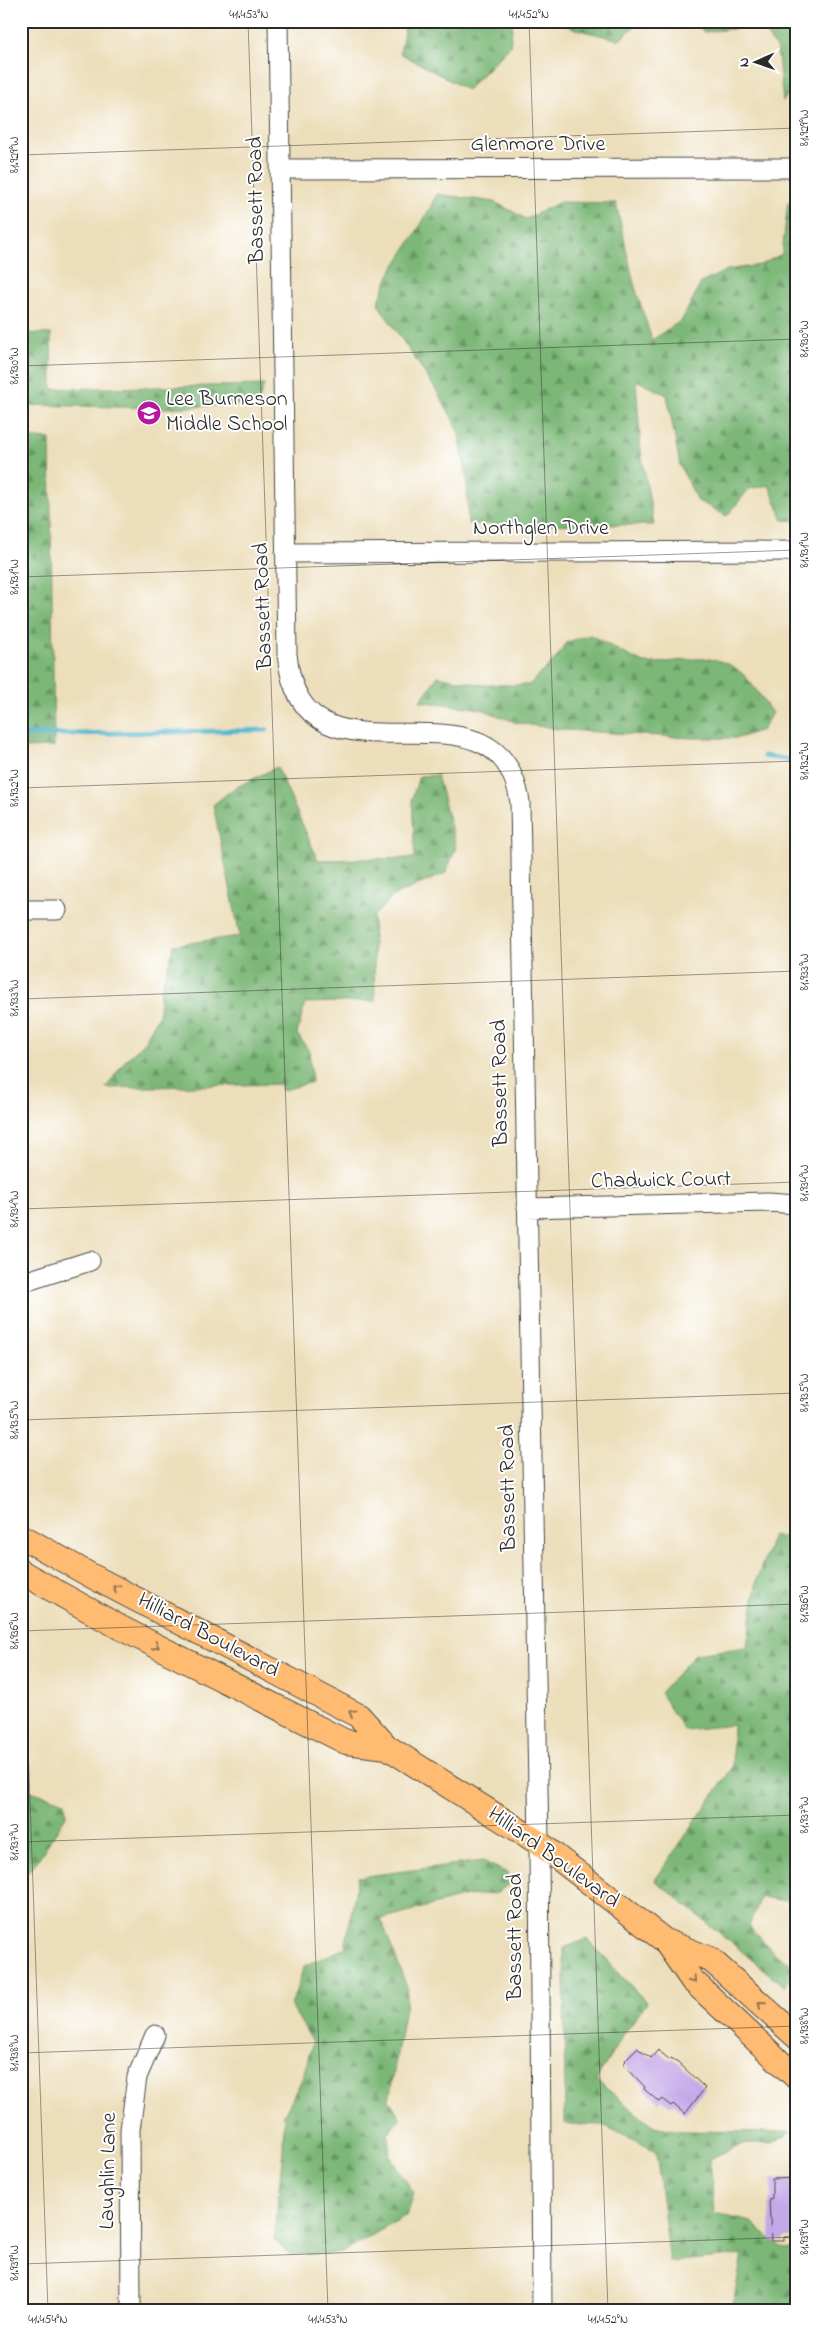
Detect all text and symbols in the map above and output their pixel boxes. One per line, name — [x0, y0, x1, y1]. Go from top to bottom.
text: 41.453°N — [229, 6, 269, 24]
text: 41.452°N — [509, 6, 549, 24]
north arrow — [730, 38, 780, 88]
text: N — [734, 57, 755, 67]
text: 81.929°W — [796, 110, 814, 146]
street label: Glenmore Drive — [471, 129, 606, 161]
street label: Bassett Road — [240, 136, 274, 265]
text: 81.929°W — [6, 137, 24, 173]
text: 81.930°W — [796, 320, 814, 358]
text: 81.930°W — [6, 347, 24, 385]
place label: Lee Burneson Middle School — [166, 384, 288, 441]
school or university icon: Lee Burneson Middle School — [136, 400, 162, 426]
street label: Northglen Drive — [473, 513, 609, 546]
text: 81.931°W — [796, 532, 814, 568]
street label: Bassett Road — [246, 542, 282, 671]
text: 81.931°W — [6, 559, 24, 595]
text: 81.932°W — [796, 742, 814, 780]
text: 81.932°W — [6, 769, 24, 807]
text: 81.933°W — [796, 954, 814, 990]
text: 81.933°W — [6, 980, 24, 1016]
street label: Bassett Road — [484, 1019, 518, 1148]
street label: Chadwick Court — [591, 1164, 732, 1198]
text: 81.934°W — [796, 1165, 814, 1201]
text: 81.934°W — [6, 1191, 24, 1227]
text: 81.935°W — [796, 1374, 814, 1412]
text: 81.935°W — [6, 1401, 24, 1439]
street label: Bassett Road — [492, 1424, 526, 1553]
one-way arrow — [112, 1584, 121, 1594]
street label: Hilliard Boulevard — [131, 1585, 285, 1687]
text: 81.936°W — [796, 1585, 814, 1623]
text: 81.936°W — [6, 1612, 24, 1650]
one-way arrow — [151, 1640, 160, 1650]
one-way arrow — [349, 1709, 358, 1719]
text: 81.937°W — [796, 1797, 814, 1833]
street label: Hilliard Boulevard — [480, 1799, 626, 1917]
text: 81.937°W — [6, 1824, 24, 1860]
street label: Bassett Road — [500, 1873, 532, 2002]
one-way arrow — [688, 1975, 697, 1984]
one-way arrow — [758, 2001, 767, 2010]
text: 81.938°W — [796, 2008, 814, 2044]
text: 81.938°W — [6, 2035, 24, 2071]
street label: Laughlin Lane — [92, 2112, 127, 2230]
text: 81.939°W — [796, 2219, 814, 2255]
text: 81.939°W — [6, 2245, 24, 2281]
text: 41.454°N — [28, 2311, 68, 2329]
text: 41.453°N — [308, 2311, 348, 2329]
text: 41.452°N — [588, 2311, 628, 2329]

